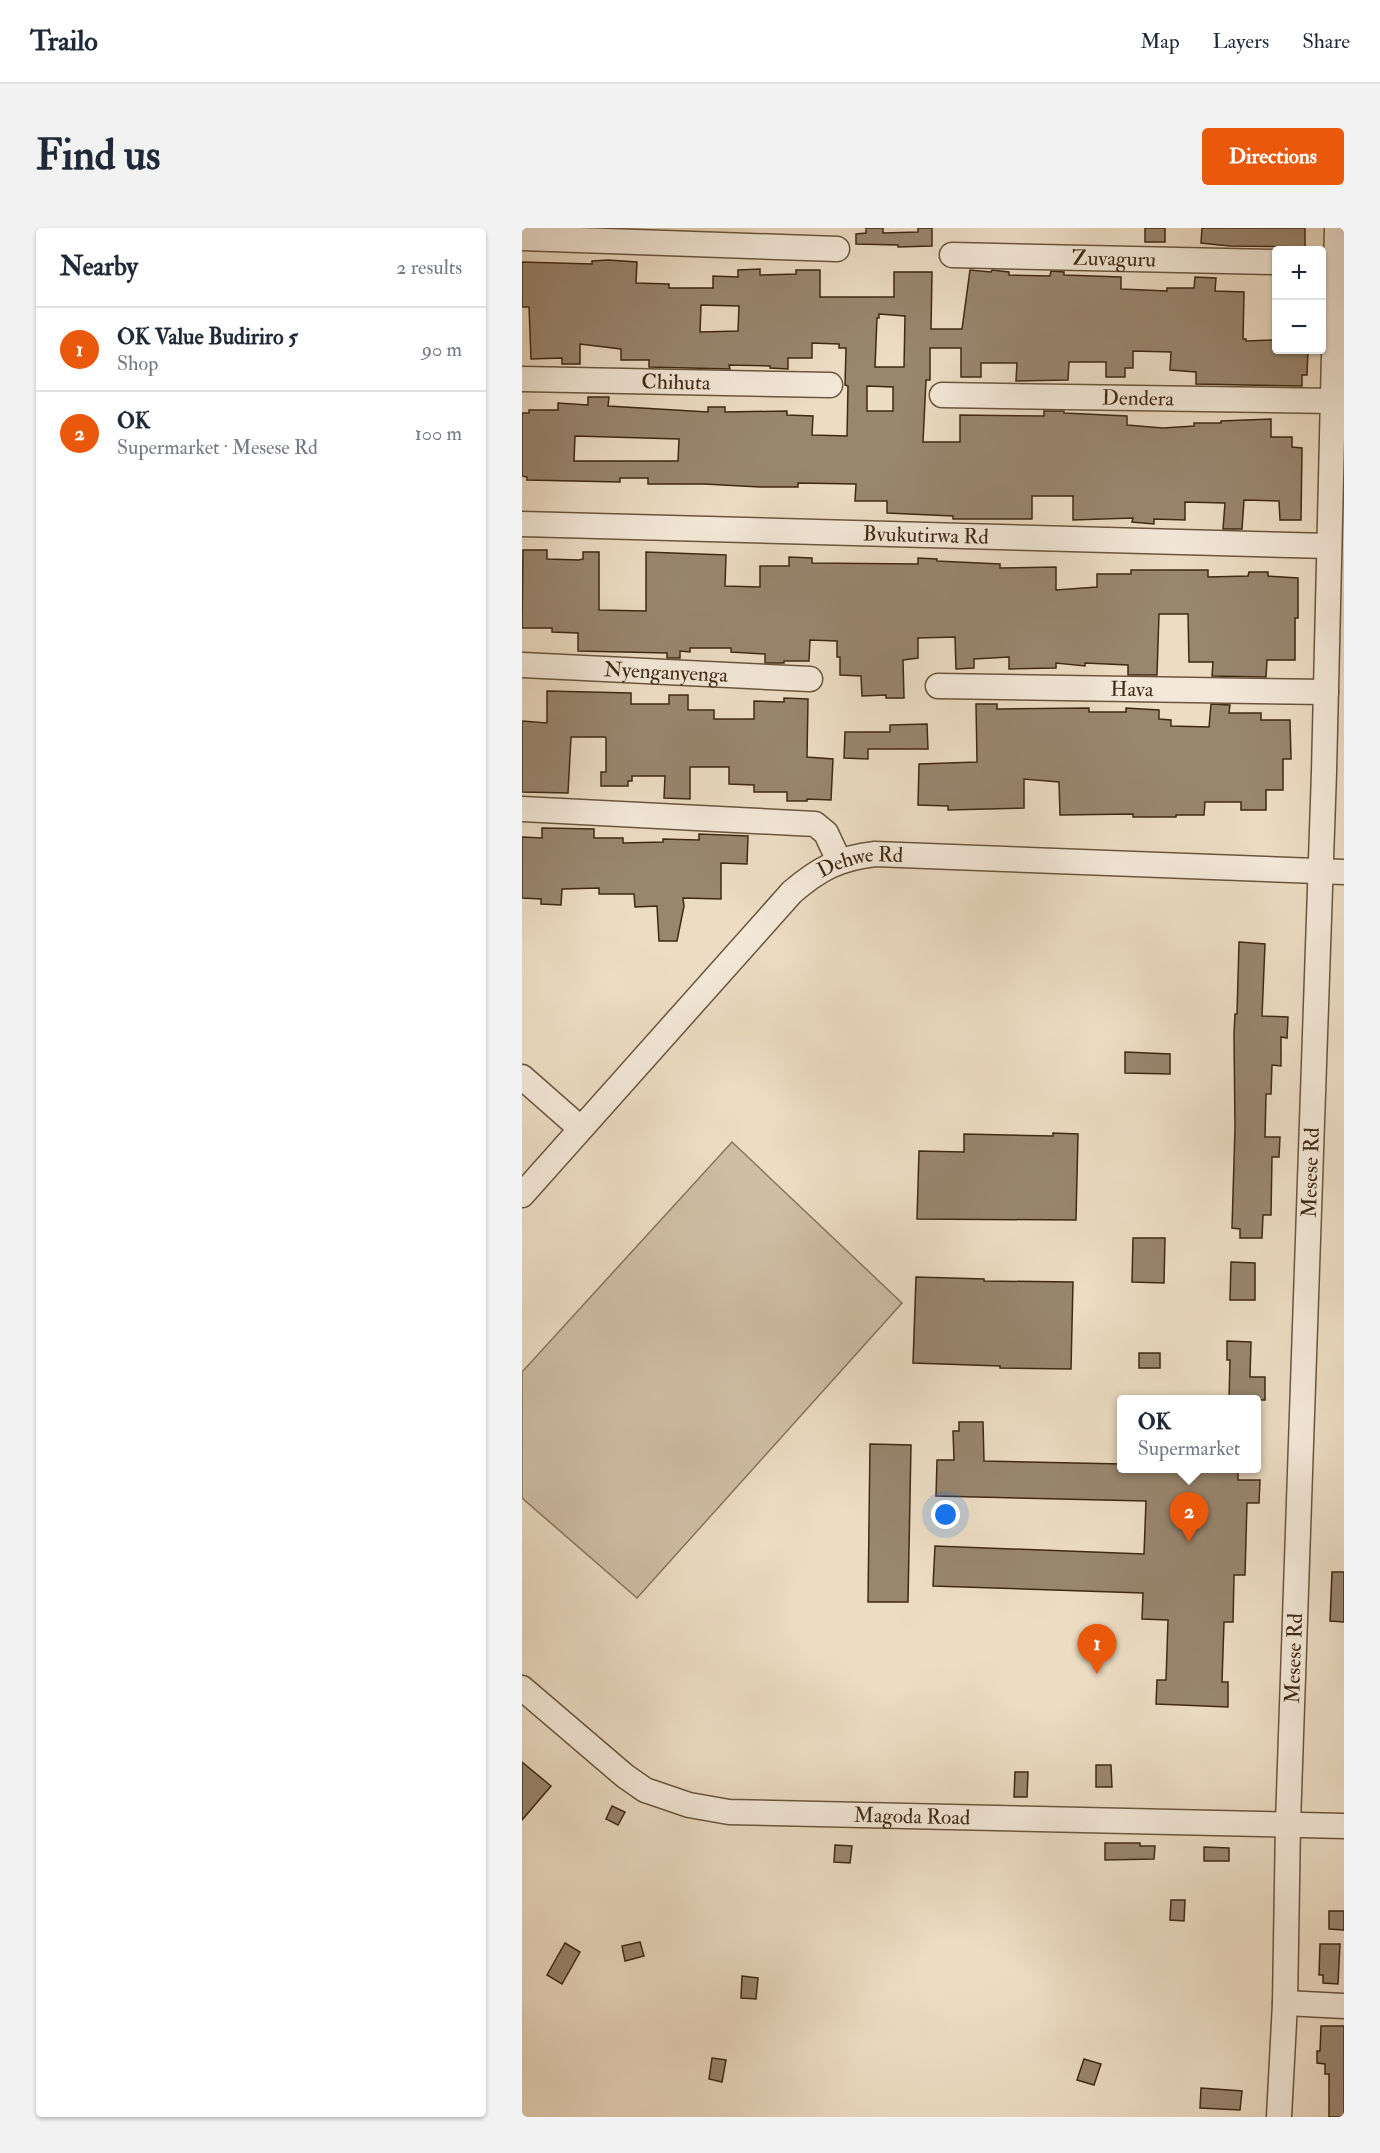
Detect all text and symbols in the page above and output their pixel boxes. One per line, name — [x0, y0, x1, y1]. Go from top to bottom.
text: Trailo — [30, 24, 98, 59]
text: Map — [1140, 28, 1180, 55]
text: Layers — [1213, 28, 1269, 55]
text: Share — [1302, 28, 1350, 55]
button: Directions — [1202, 128, 1344, 185]
text: Find us — [36, 130, 160, 182]
street label: Zuvaguru — [1072, 244, 1157, 273]
map controls — [1272, 246, 1326, 354]
button: + — [1272, 246, 1326, 300]
text: Nearby — [60, 251, 138, 283]
text: 2 results — [396, 255, 462, 280]
button: − — [1272, 300, 1326, 354]
text: OK Value Budiriro 5 — [117, 323, 298, 351]
text: 1 — [76, 337, 83, 362]
text: 90 m — [422, 337, 462, 362]
text: Shop — [117, 351, 158, 376]
street label: Chihuta — [641, 368, 711, 396]
street label: Dendera — [1102, 384, 1175, 412]
text: OK — [117, 407, 150, 435]
text: 2 — [74, 421, 85, 446]
text: 100 m — [415, 421, 462, 446]
text: Supermarket · Mesese Rd — [117, 435, 318, 460]
street label: Bvukutirwa Rd — [863, 520, 990, 550]
street label: Nyenganyenga — [603, 655, 729, 689]
street label: Hava — [1110, 675, 1154, 703]
street label: Dehwe Rd — [812, 840, 904, 884]
street label: Mesese Rd — [1295, 1126, 1325, 1218]
popup — [1117, 1395, 1261, 1473]
text: OK — [1138, 1408, 1171, 1436]
text: Supermarket — [1138, 1436, 1240, 1461]
pin: 2 — [1170, 1492, 1208, 1542]
your location — [931, 1500, 960, 1529]
street label: Mesese Rd — [1279, 1612, 1309, 1704]
pin: 1 — [1078, 1624, 1116, 1674]
street label: Magoda Road — [853, 1801, 971, 1831]

